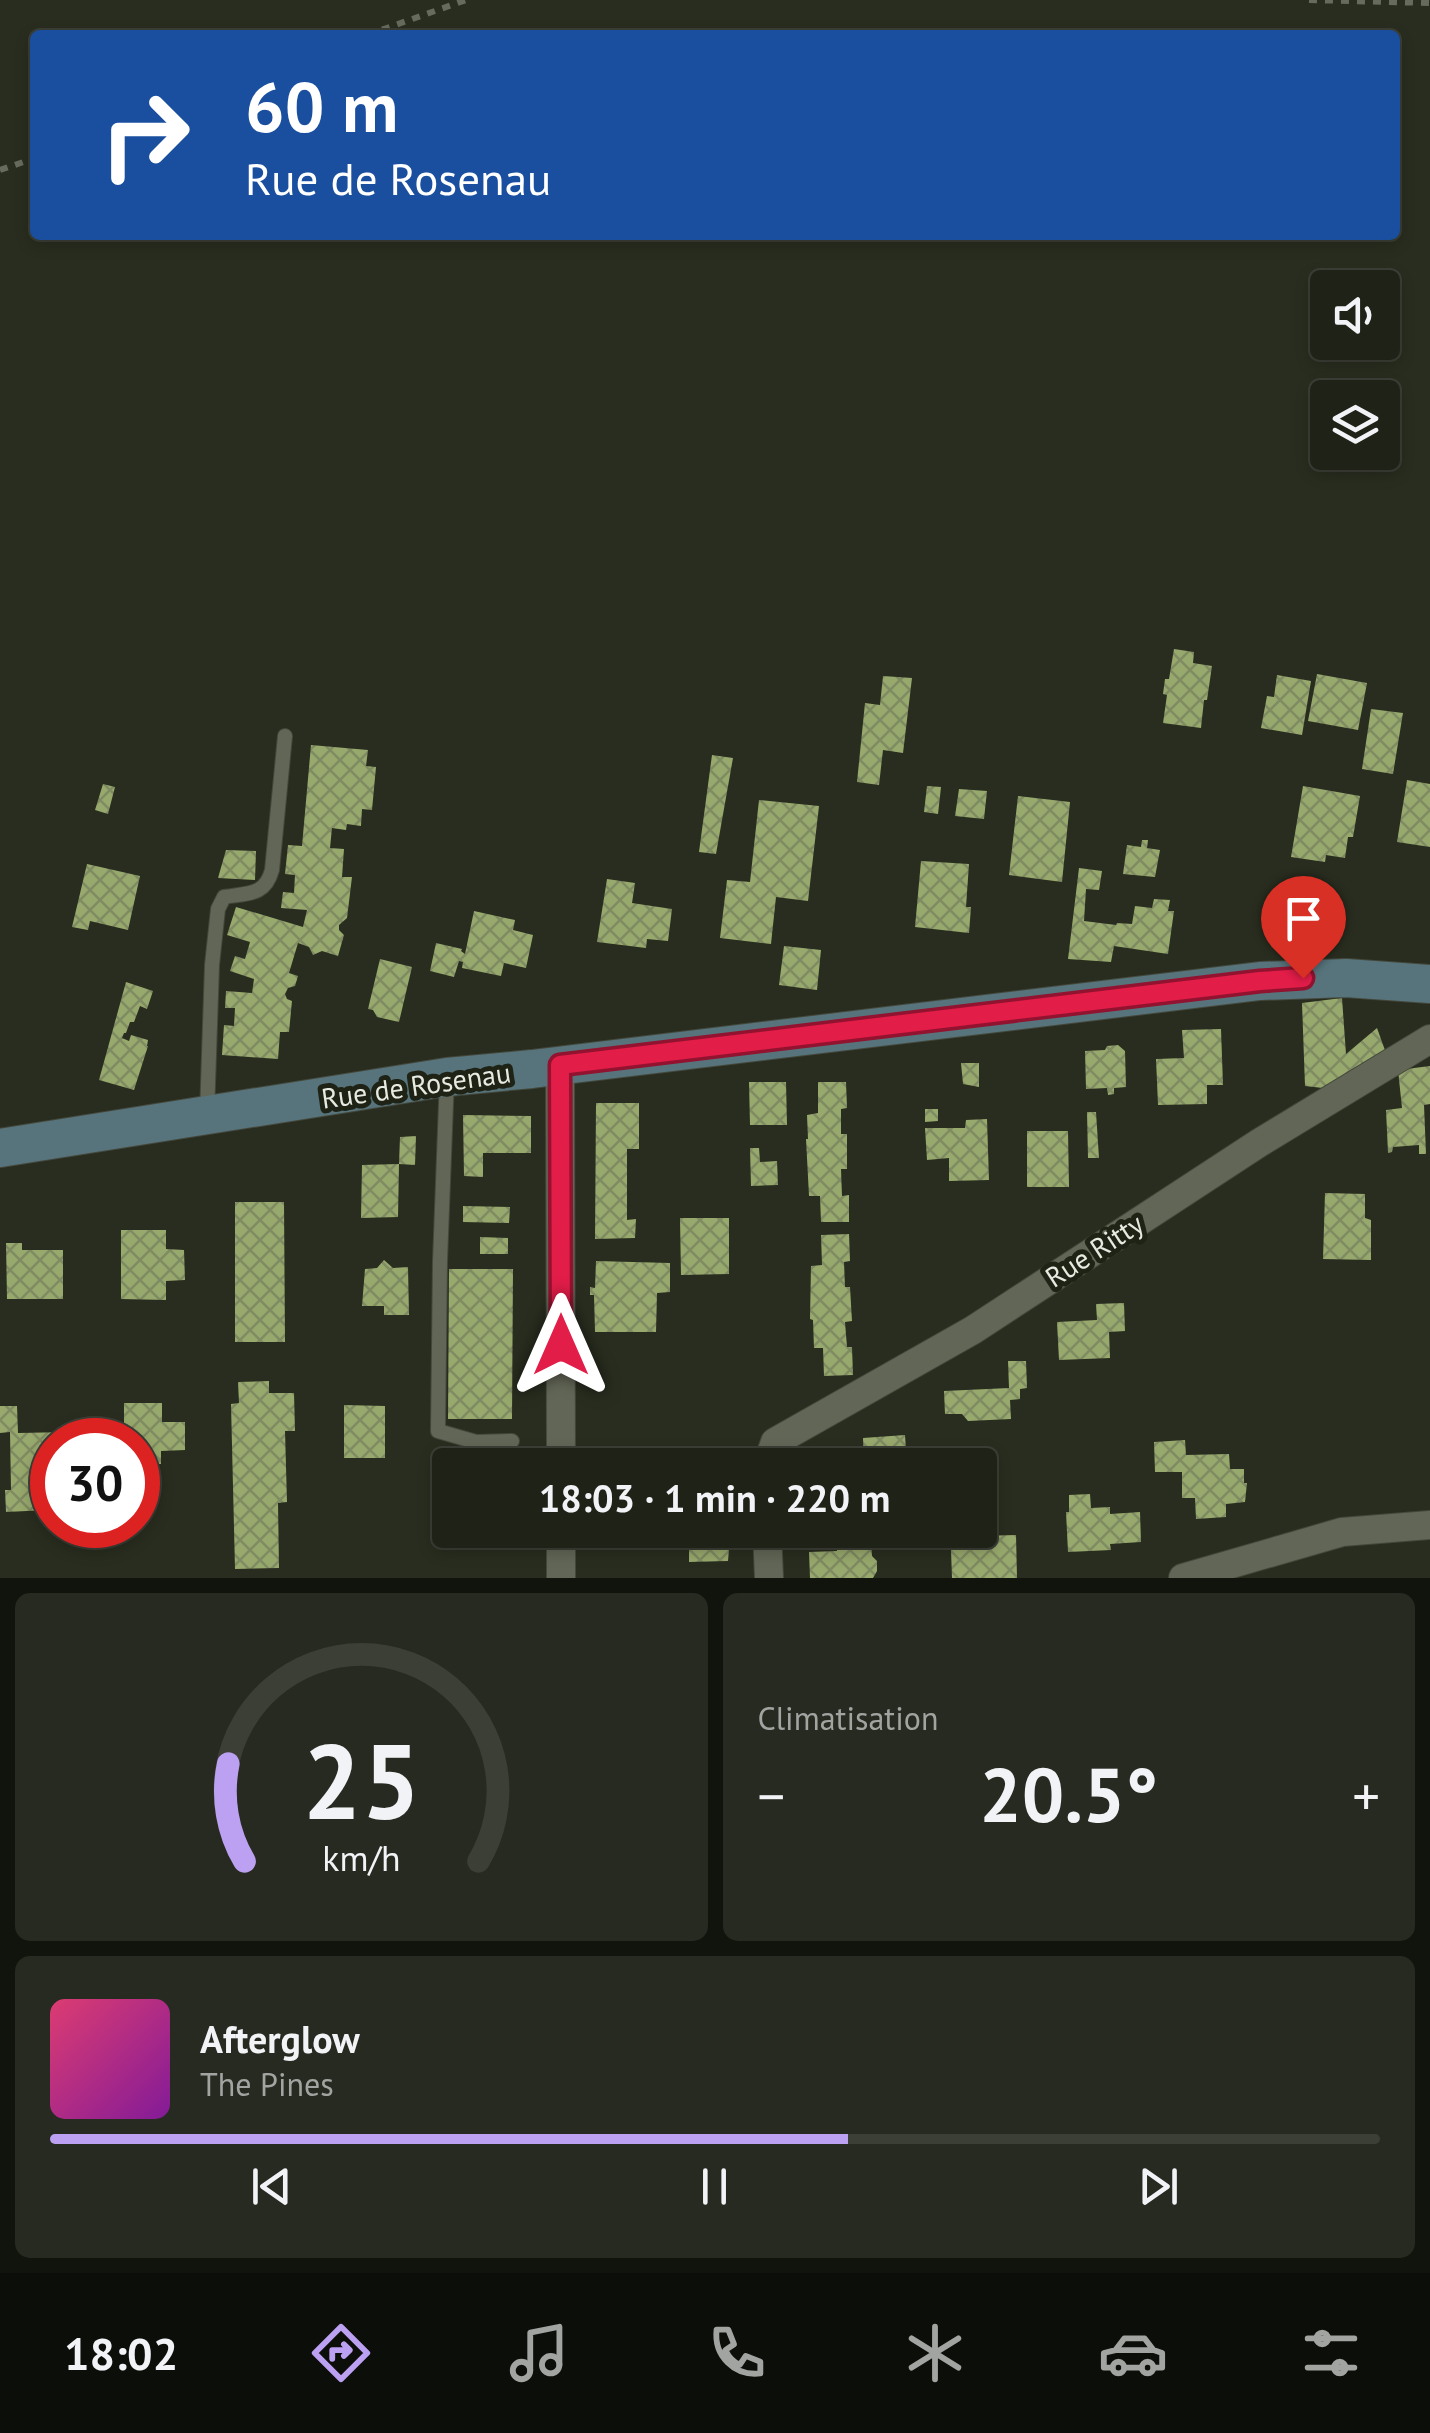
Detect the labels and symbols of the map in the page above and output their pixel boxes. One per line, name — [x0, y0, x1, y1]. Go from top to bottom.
pin — [1261, 876, 1346, 979]
street label: Rue de Rosenau — [319, 1053, 513, 1117]
street label: Rue Ritty — [1038, 1205, 1150, 1295]
position arrow — [509, 1293, 613, 1397]
speed limit sign: 30 — [30, 1418, 160, 1548]

